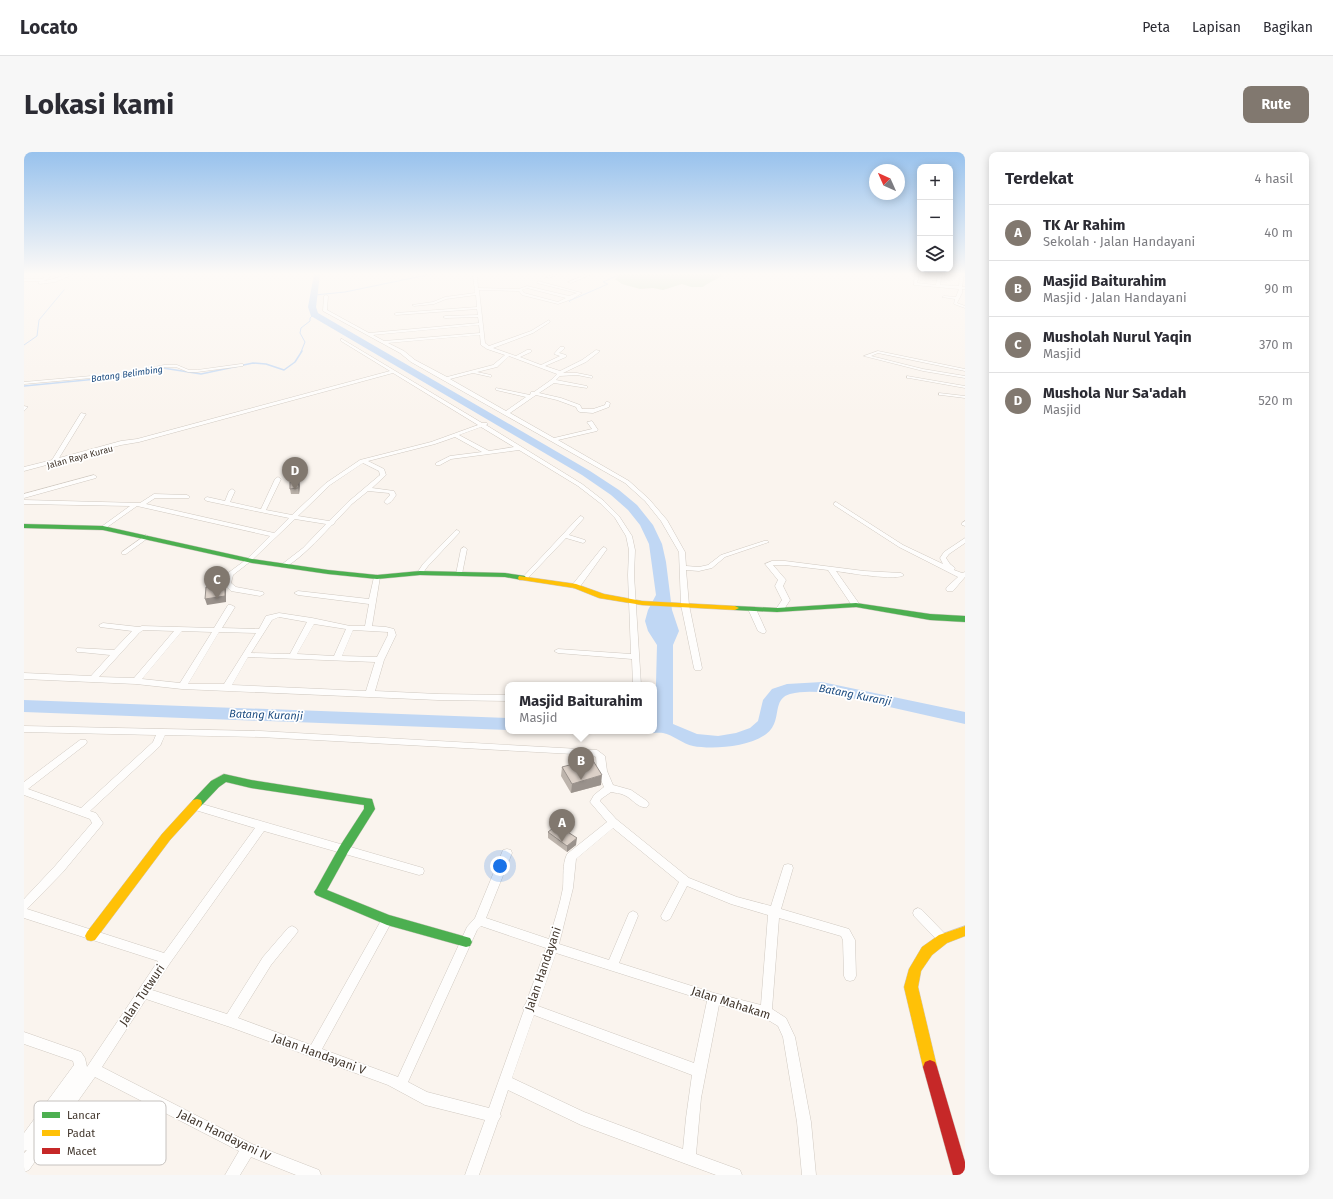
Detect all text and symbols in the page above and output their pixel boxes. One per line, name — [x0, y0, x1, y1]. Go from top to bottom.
text: Locato — [20, 16, 78, 39]
text: Peta — [1142, 19, 1170, 36]
text: Lapisan — [1192, 19, 1241, 36]
text: Bagikan — [1263, 19, 1313, 36]
button: Rute — [1243, 86, 1309, 123]
text: Lokasi kami — [24, 88, 174, 121]
north arrow — [869, 164, 905, 200]
map controls — [917, 164, 953, 272]
button: + — [917, 164, 953, 200]
text: Terdekat — [1005, 168, 1074, 189]
text: 4 hasil — [1255, 171, 1293, 186]
button: − — [917, 200, 953, 236]
text: TK Ar Rahim — [1043, 216, 1125, 234]
text: A — [1014, 225, 1022, 240]
text: 40 m — [1264, 225, 1293, 240]
text: Sekolah · Jalan Handayani — [1043, 234, 1195, 249]
button: layers — [917, 236, 953, 272]
text: Masjid Baiturahim — [1043, 272, 1166, 290]
text: B — [1014, 281, 1022, 296]
text: 90 m — [1264, 281, 1293, 296]
text: Masjid · Jalan Handayani — [1043, 290, 1187, 305]
text: Musholah Nurul Yaqin — [1043, 328, 1192, 346]
text: C — [1014, 337, 1022, 352]
text: 370 m — [1259, 337, 1293, 352]
text: Masjid — [1043, 346, 1081, 361]
water label: Batang Belimbing — [90, 364, 164, 384]
text: Mushola Nur Sa'adah — [1043, 384, 1186, 402]
text: D — [1014, 393, 1022, 408]
text: 520 m — [1258, 393, 1293, 408]
text: Masjid — [1043, 402, 1081, 417]
street label: Jalan Raya Kurau — [46, 443, 114, 471]
pin: D — [282, 457, 308, 490]
pin: C — [204, 566, 230, 599]
popup — [505, 682, 657, 734]
water label: Batang Kuranji — [818, 682, 892, 708]
text: Masjid Baiturahim — [519, 692, 643, 710]
water label: Batang Kuranji — [229, 707, 303, 723]
text: Masjid — [519, 710, 557, 725]
pin: B — [568, 747, 594, 780]
pin: A — [549, 809, 575, 842]
your location — [490, 856, 510, 876]
street label: Jalan Handayani — [522, 925, 564, 1013]
street label: Jalan Tutwuri — [116, 962, 168, 1028]
street label: Jalan Mahakam — [690, 984, 772, 1022]
street label: Jalan Handayani V — [271, 1031, 368, 1077]
legend — [34, 1101, 166, 1165]
street label: Jalan Handayani IV — [175, 1106, 273, 1164]
text: Lancar — [67, 1109, 101, 1122]
text: Padat — [67, 1127, 95, 1140]
text: Macet — [67, 1145, 97, 1158]

